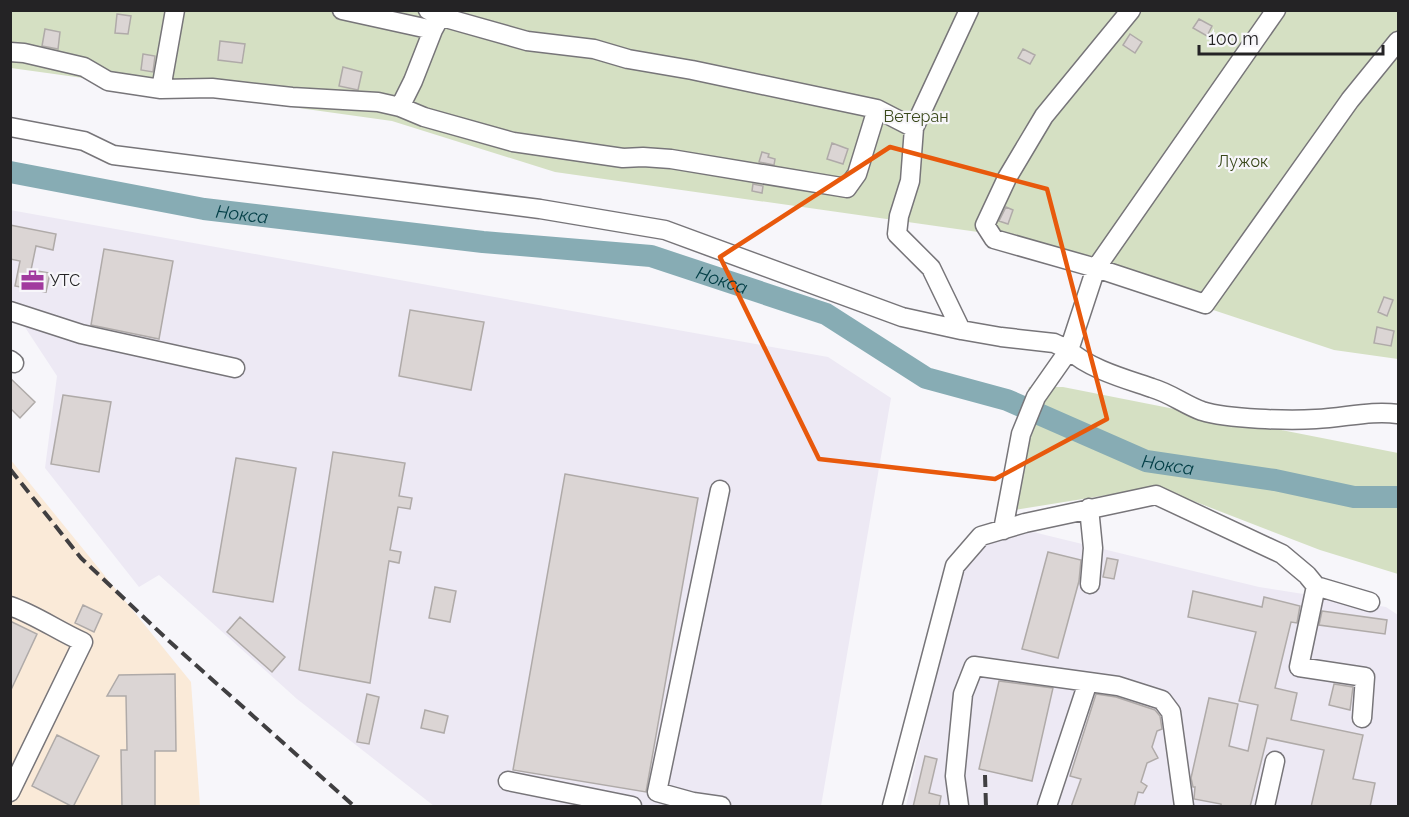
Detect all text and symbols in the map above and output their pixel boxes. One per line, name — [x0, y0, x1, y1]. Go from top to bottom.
scale bar — [1199, 18, 1384, 56]
text: 100 m — [1208, 28, 1259, 49]
park label: Ветеран — [884, 107, 949, 126]
park label: Лужок — [1218, 152, 1268, 171]
water label: Нокса — [215, 200, 270, 227]
water label: Нокса — [694, 261, 751, 298]
office icon: УТС — [19, 267, 45, 293]
place label: УТС — [50, 271, 80, 290]
water label: Нокса — [1140, 450, 1196, 478]

